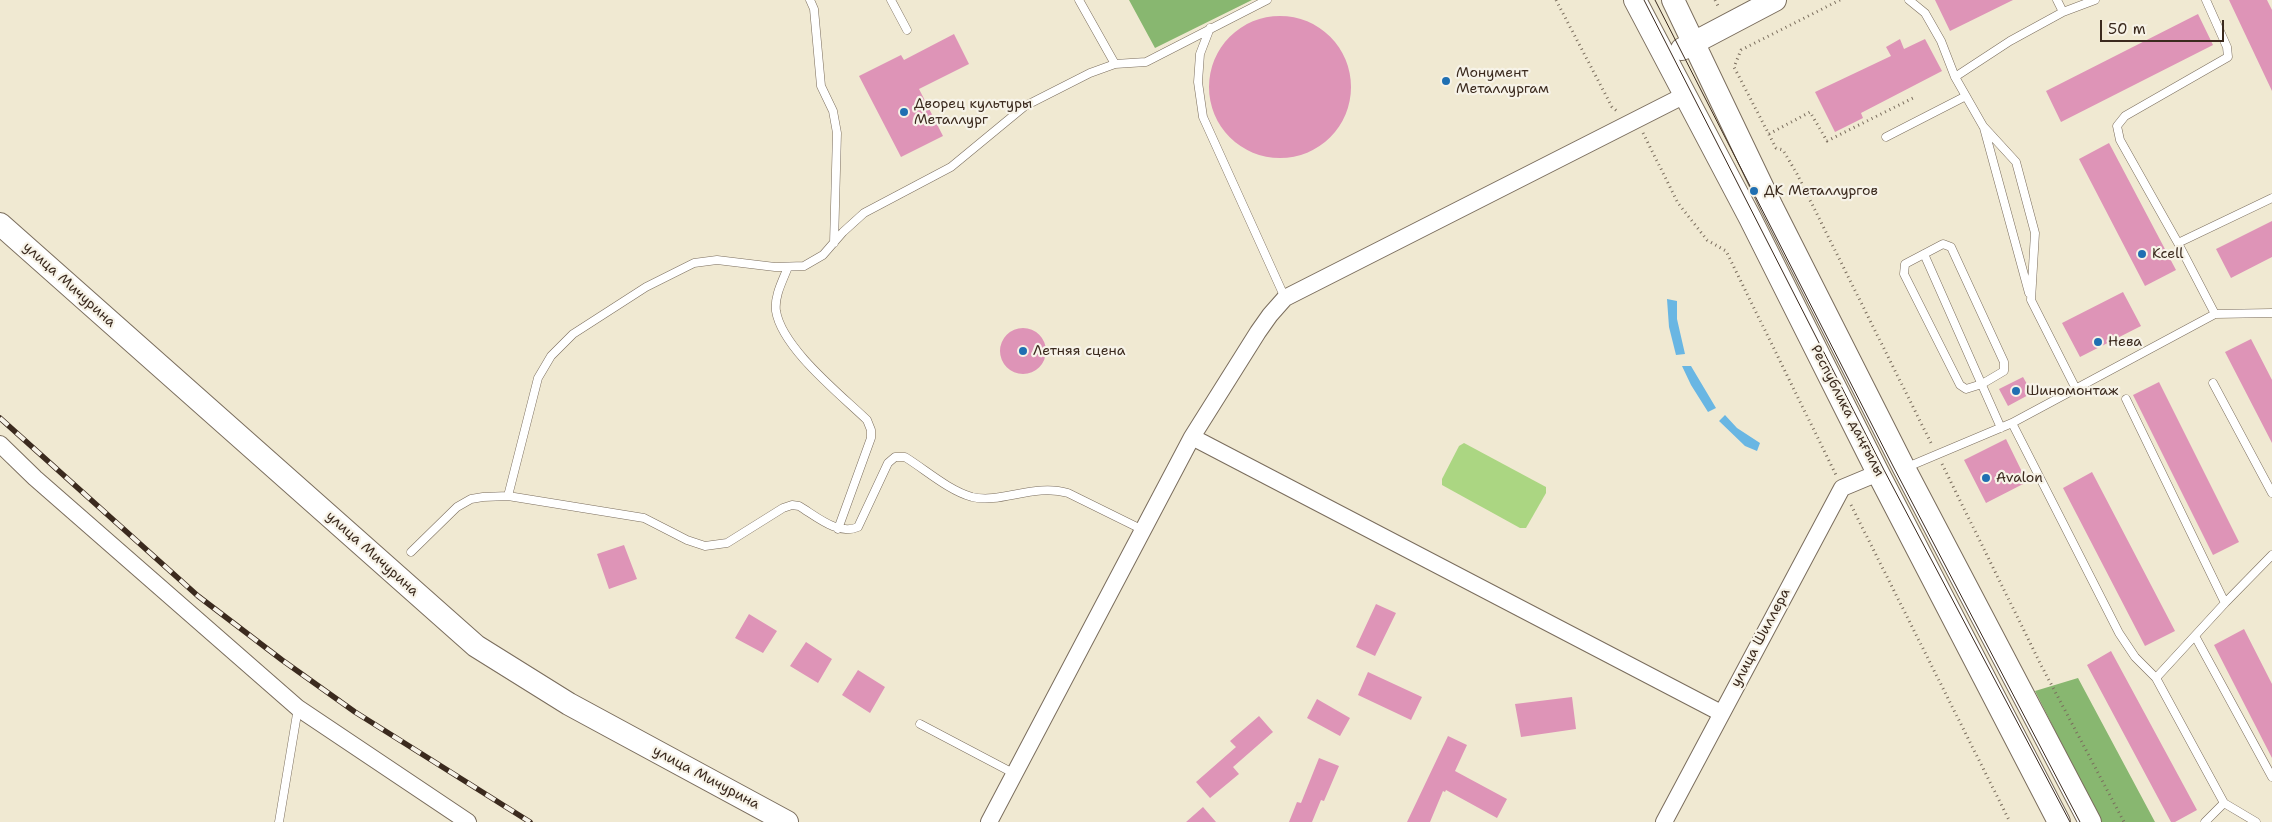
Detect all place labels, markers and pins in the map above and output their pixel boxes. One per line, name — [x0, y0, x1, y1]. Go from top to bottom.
place label: Монумент Металлургам — [1456, 65, 1549, 98]
marker: Монумент Металлургам — [1440, 75, 1452, 87]
place label: Дворец культуры Металлург — [914, 96, 1032, 128]
marker: Дворец культуры Металлург — [898, 106, 910, 118]
place label: ДК Металлургов — [1764, 183, 1878, 199]
marker: ДК Металлургов — [1748, 185, 1760, 197]
place label: Kcell — [2152, 246, 2184, 262]
marker: Kcell — [2136, 248, 2148, 260]
place label: Нева — [2108, 334, 2142, 350]
marker: Нева — [2092, 336, 2104, 348]
place label: Летняя сцена — [1033, 343, 1125, 359]
marker: Летняя сцена — [1017, 345, 1029, 357]
place label: Шиномонтаж — [2026, 383, 2118, 399]
marker: Шиномонтаж — [2010, 385, 2022, 397]
place label: Avalon — [1996, 470, 2043, 486]
marker: Avalon — [1980, 472, 1992, 484]

